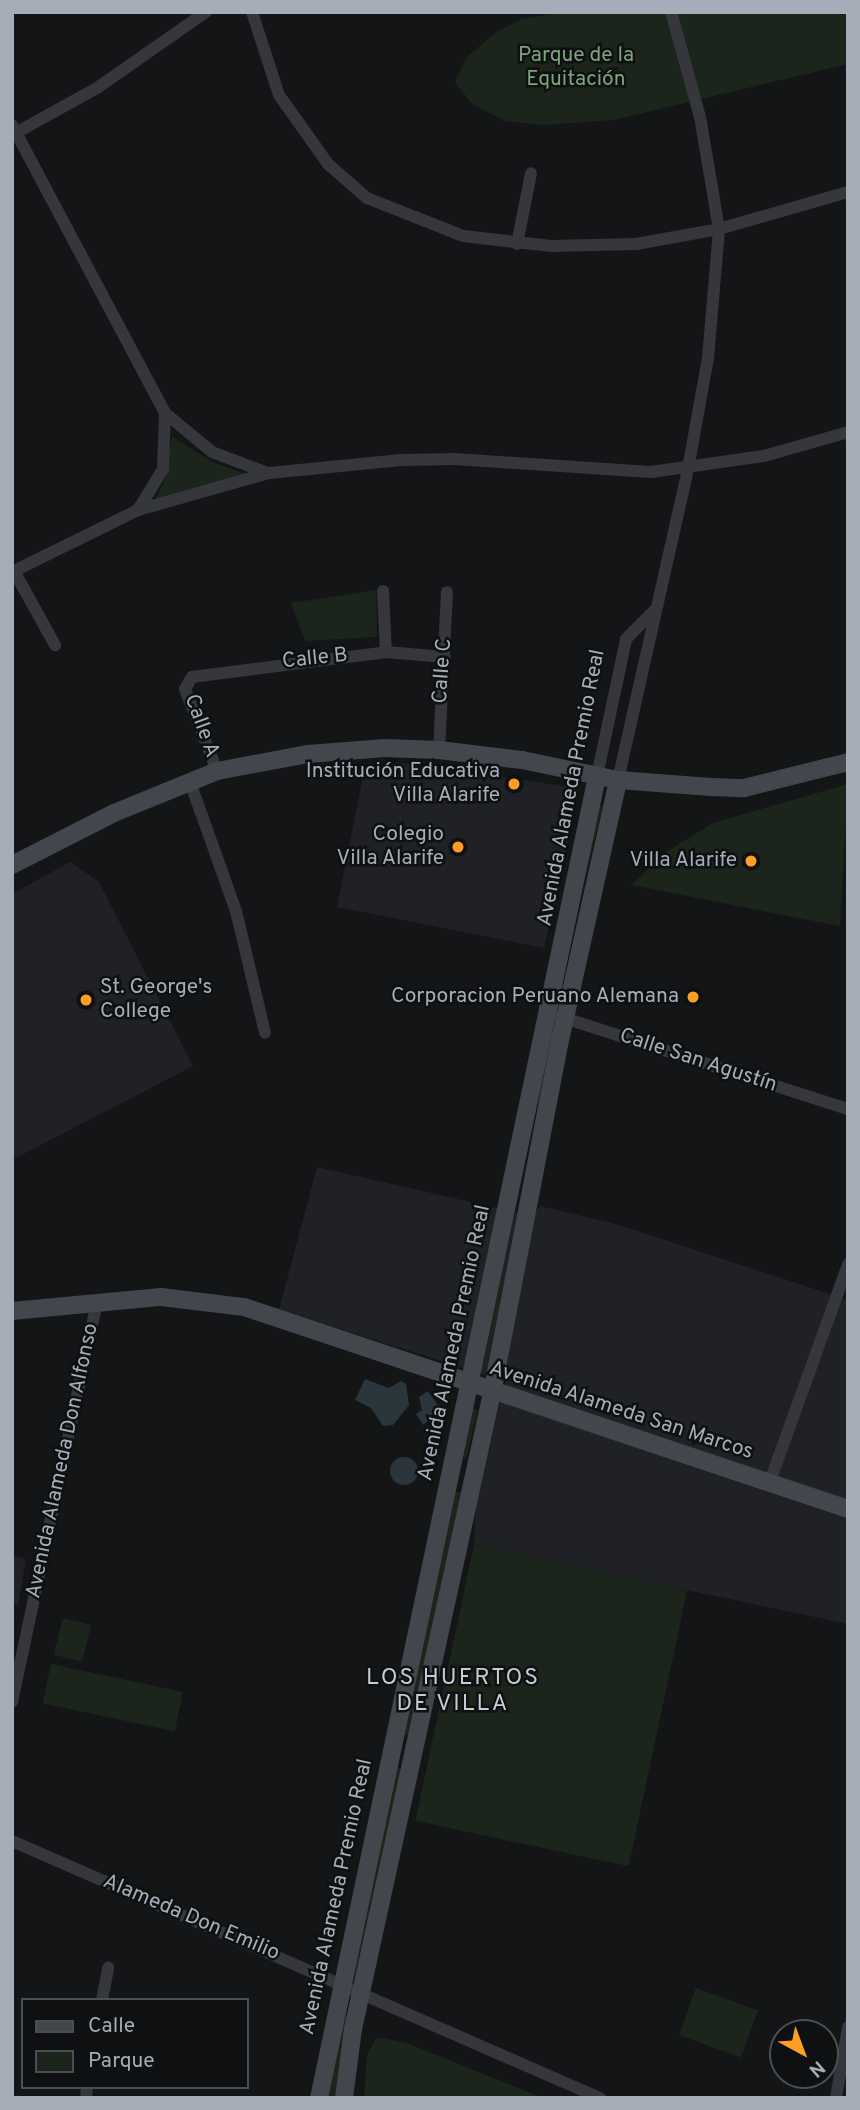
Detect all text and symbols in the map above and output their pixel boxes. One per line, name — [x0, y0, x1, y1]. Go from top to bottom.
park label: Parque de la Equitación — [518, 43, 634, 93]
street label: Calle C — [428, 637, 458, 705]
street label: Calle B — [281, 643, 349, 675]
street label: Avenida Alameda Premio Real — [533, 647, 611, 929]
street label: Calle A — [178, 691, 224, 761]
place label: Institución Educativa Villa Alarife — [306, 759, 500, 809]
marker: Institución Educativa Villa Alarife — [506, 776, 522, 792]
place label: Colegio Villa Alarife — [336, 822, 444, 872]
marker: Colegio Villa Alarife — [450, 839, 466, 855]
place label: Villa Alarife — [629, 848, 737, 874]
marker: Villa Alarife — [743, 853, 759, 869]
place label: St. George's College — [100, 975, 212, 1025]
place label: Corporacion Peruano Alemana — [390, 984, 679, 1010]
marker: Corporacion Peruano Alemana — [685, 989, 701, 1005]
marker: St. George's College — [78, 992, 94, 1008]
street label: Calle San Agustín — [616, 1024, 780, 1098]
street label: Avenida Alameda Premio Real — [413, 1202, 497, 1484]
street label: Avenida Alameda Don Alfonso — [21, 1320, 105, 1602]
street label: Avenida Alameda San Marcos — [485, 1356, 757, 1466]
district label: LOS HUERTOS DE VILLA — [367, 1665, 539, 1719]
street label: Avenida Alameda Premio Real — [295, 1756, 379, 2038]
street label: Alameda Don Emilio — [99, 1869, 283, 1967]
legend — [21, 1998, 248, 2089]
text: Calle — [88, 2013, 135, 2040]
north arrow — [769, 2019, 839, 2089]
text: Parque — [88, 2048, 155, 2075]
text: N — [803, 2055, 829, 2082]

